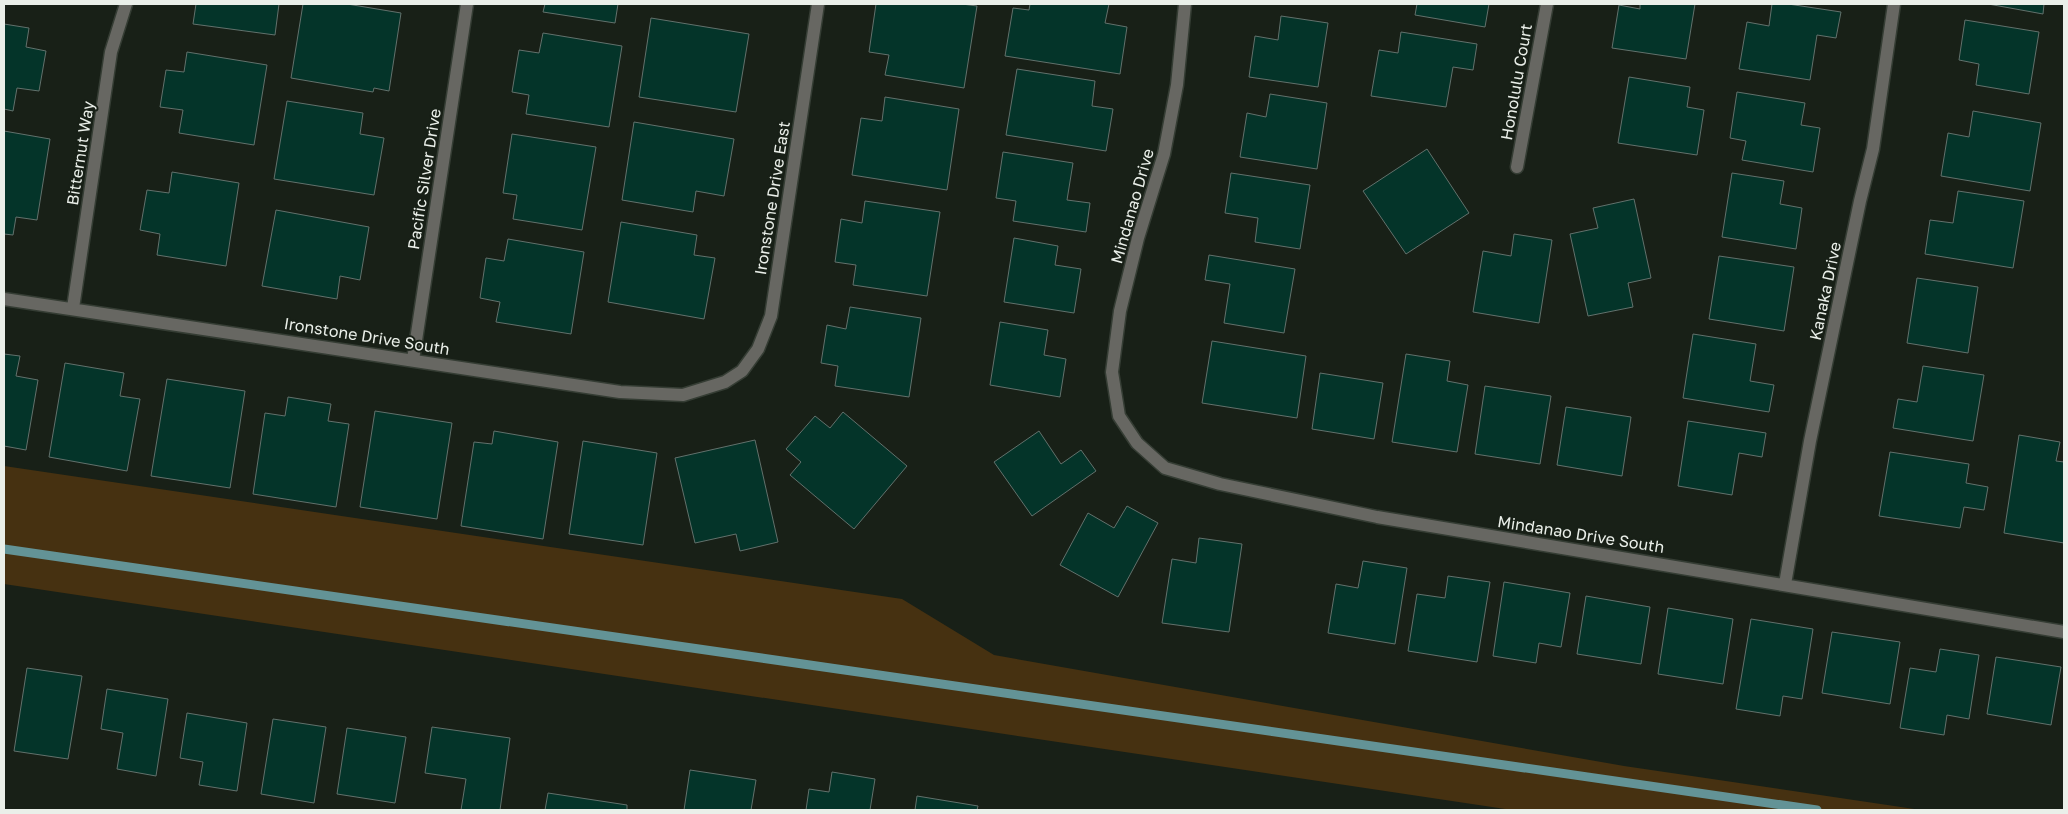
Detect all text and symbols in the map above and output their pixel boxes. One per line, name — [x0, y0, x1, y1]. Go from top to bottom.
street label: Honolulu Court — [1496, 22, 1536, 142]
street label: Bitternut Way — [62, 99, 98, 207]
street label: Pacific Silver Drive — [403, 107, 445, 251]
street label: Ironstone Drive East — [750, 120, 794, 276]
street label: Mindanao Drive — [1106, 146, 1158, 266]
street label: Kanaka Drive — [1805, 240, 1845, 342]
street label: Ironstone Drive South — [283, 313, 451, 359]
street label: Mindanao Drive South — [1496, 511, 1666, 557]

